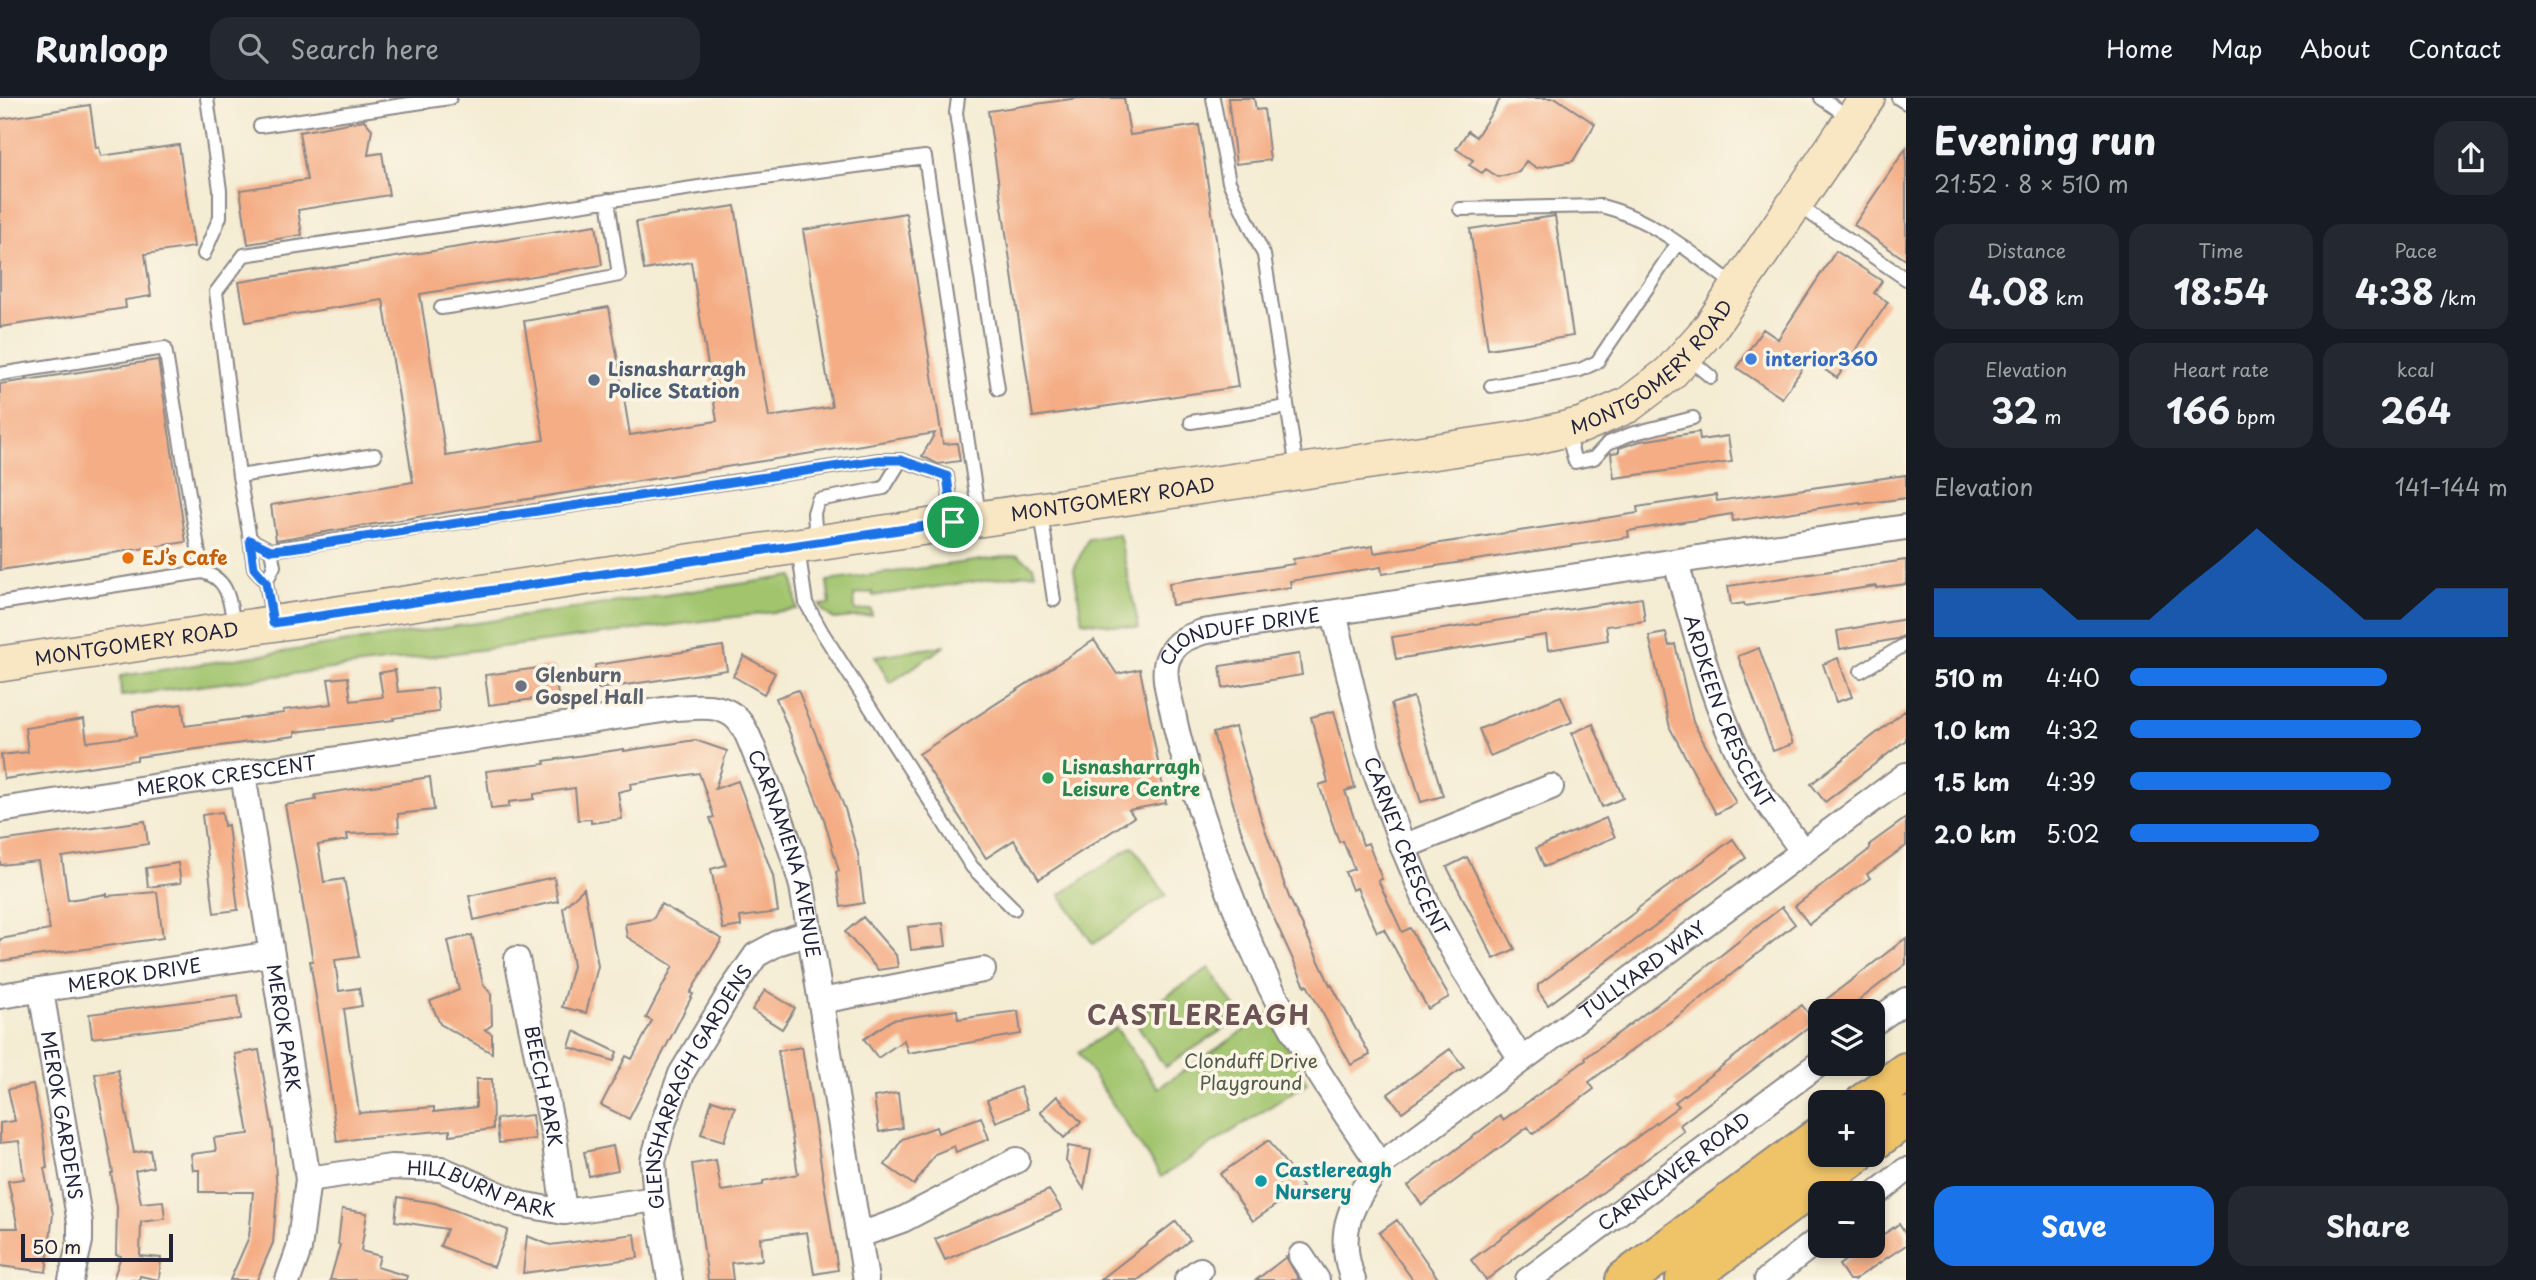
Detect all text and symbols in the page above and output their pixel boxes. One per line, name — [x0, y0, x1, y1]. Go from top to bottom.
search box — [210, 17, 700, 80]
text: Runloop — [35, 23, 168, 73]
icon: search — [234, 29, 272, 67]
text: Search here — [290, 29, 439, 68]
text: Home — [2106, 30, 2173, 66]
text: Map — [2211, 30, 2262, 66]
text: About — [2300, 30, 2370, 66]
text: Contact — [2408, 30, 2501, 66]
text: Evening run — [1934, 111, 2156, 168]
button: share — [2434, 121, 2508, 195]
text: 21:52 · 8 × 510 m — [1934, 166, 2129, 201]
text: Distance — [1986, 236, 2066, 264]
text: Time — [2199, 236, 2243, 264]
text: Pace — [2394, 236, 2437, 264]
text: 4.08 — [1969, 264, 2049, 317]
text: 18:54 — [2173, 264, 2269, 317]
text: 4:38 — [2355, 264, 2434, 317]
text: km — [2049, 283, 2084, 311]
text: /km — [2434, 283, 2476, 311]
street label: MONTGOMERY ROAD — [1568, 293, 1739, 440]
place label: interior360 — [1765, 344, 1878, 372]
marker: interior360 — [1743, 351, 1759, 367]
place label: Lisnasharragh Police Station — [608, 354, 746, 404]
text: Elevation — [1985, 355, 2067, 383]
text: Heart rate — [2173, 355, 2269, 383]
text: kcal — [2397, 355, 2435, 383]
marker: Lisnasharragh Police Station — [586, 372, 602, 388]
text: 32 — [1991, 383, 2038, 436]
text: 166 — [2166, 383, 2230, 436]
text: 264 — [2380, 383, 2451, 436]
text: m — [2038, 402, 2062, 430]
text: bpm — [2230, 402, 2276, 430]
street label: MONTGOMERY ROAD — [1009, 469, 1217, 527]
text: Elevation — [1934, 469, 2033, 504]
text: 141–144 m — [2395, 469, 2508, 504]
pin — [923, 492, 983, 552]
icon: arrive — [934, 503, 972, 541]
place label: EJ’s Cafe — [142, 543, 228, 571]
marker: EJ’s Cafe — [120, 550, 136, 566]
street label: CLONDUFF DRIVE — [1152, 600, 1322, 669]
street label: ARDKEEN CRESCENT — [1678, 611, 1782, 813]
street label: MONTGOMERY ROAD — [32, 614, 240, 672]
place label: Glenburn Gospel Hall — [535, 660, 644, 710]
text: 510 m — [1934, 660, 2003, 695]
text: 4:40 — [2046, 660, 2100, 695]
marker: Glenburn Gospel Hall — [513, 678, 529, 694]
text: 1.0 km — [1934, 712, 2011, 747]
text: 4:32 — [2046, 712, 2099, 747]
street label: CARNAMENA AVENUE — [742, 745, 828, 960]
street label: MEROK CRESCENT — [135, 747, 318, 802]
place label: Lisnasharragh Leisure Centre — [1062, 752, 1200, 802]
street label: CARNEY CRESCENT — [1358, 752, 1457, 941]
text: 1.5 km — [1934, 764, 2010, 799]
text: 4:39 — [2046, 764, 2096, 799]
marker: Lisnasharragh Leisure Centre — [1040, 770, 1056, 786]
text: 2.0 km — [1934, 816, 2016, 851]
text: 5:02 — [2046, 816, 2100, 851]
street label: TULLYARD WAY — [1573, 913, 1711, 1026]
street label: MEROK DRIVE — [65, 950, 203, 998]
street label: GLENSHARRAGH GARDENS — [638, 958, 758, 1212]
street label: MEROK PARK — [261, 962, 309, 1094]
district label: CASTLEREAGH — [1087, 995, 1311, 1034]
map controls — [1808, 999, 1885, 1258]
button: layers — [1808, 999, 1885, 1076]
street label: BEECH PARK — [518, 1023, 570, 1148]
street label: MEROK GARDENS — [35, 1028, 91, 1202]
park label: Clonduff Drive Playground — [1184, 1046, 1318, 1096]
button: + — [1808, 1090, 1885, 1167]
street label: CARNCAVER ROAD — [1591, 1104, 1756, 1237]
street label: HILLBURN PARK — [406, 1153, 558, 1223]
place label: Castlereagh Nursery — [1275, 1155, 1392, 1205]
marker: Castlereagh Nursery — [1253, 1173, 1269, 1189]
button: − — [1808, 1181, 1885, 1258]
button: Save — [1934, 1186, 2214, 1266]
button: Share — [2228, 1186, 2508, 1266]
scale bar — [21, 1231, 173, 1263]
text: 50 m — [32, 1232, 81, 1260]

